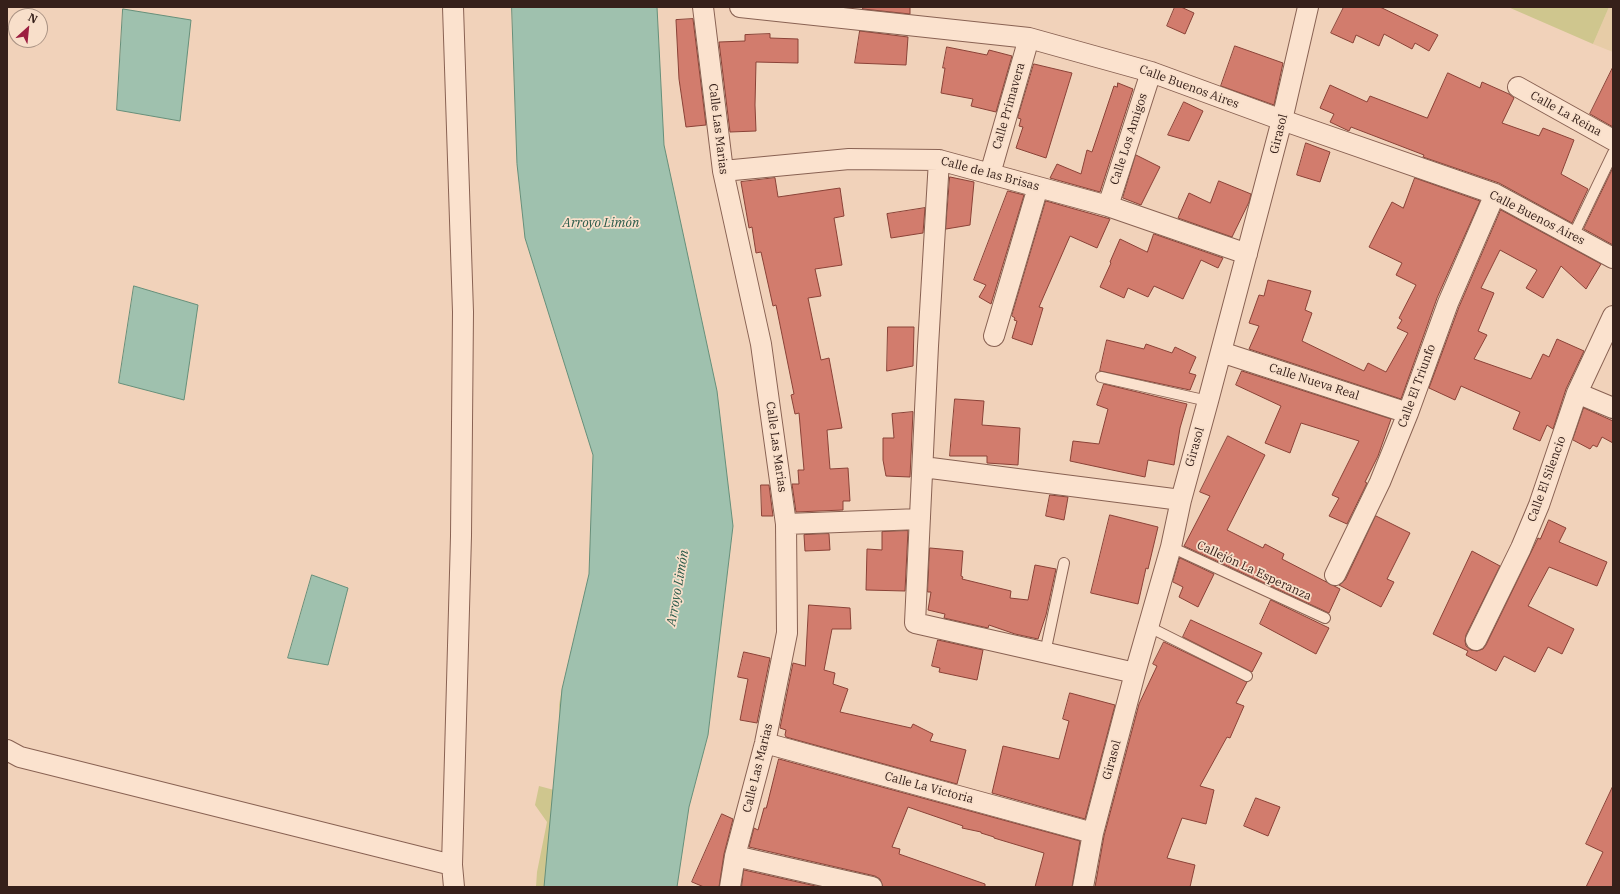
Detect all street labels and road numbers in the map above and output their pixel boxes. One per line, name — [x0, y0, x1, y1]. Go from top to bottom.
street label: Calle Primavera — [990, 61, 1028, 151]
street label: Calle Buenos Aires — [1137, 62, 1241, 112]
street label: Calle Las Marias — [705, 83, 731, 175]
street label: Calle La Reina — [1528, 88, 1604, 140]
street label: Calle Los Amigos — [1107, 91, 1151, 187]
street label: Girasol — [1267, 113, 1291, 155]
street label: Calle de las Brisas — [939, 154, 1041, 194]
street label: Calle Buenos Aires — [1487, 188, 1587, 248]
street label: Calle El Triunfo — [1395, 342, 1439, 430]
street label: Calle Nueva Real — [1267, 361, 1361, 403]
street label: Calle Las Marias — [763, 401, 789, 493]
street label: Girasol — [1182, 426, 1208, 468]
street label: Calle El Silencio — [1525, 434, 1569, 524]
street label: Callejón La Esperanza — [1194, 538, 1314, 604]
street label: Calle Las Marias — [740, 722, 776, 814]
street label: Girasol — [1100, 739, 1124, 781]
street label: Calle La Victoria — [883, 769, 975, 807]

